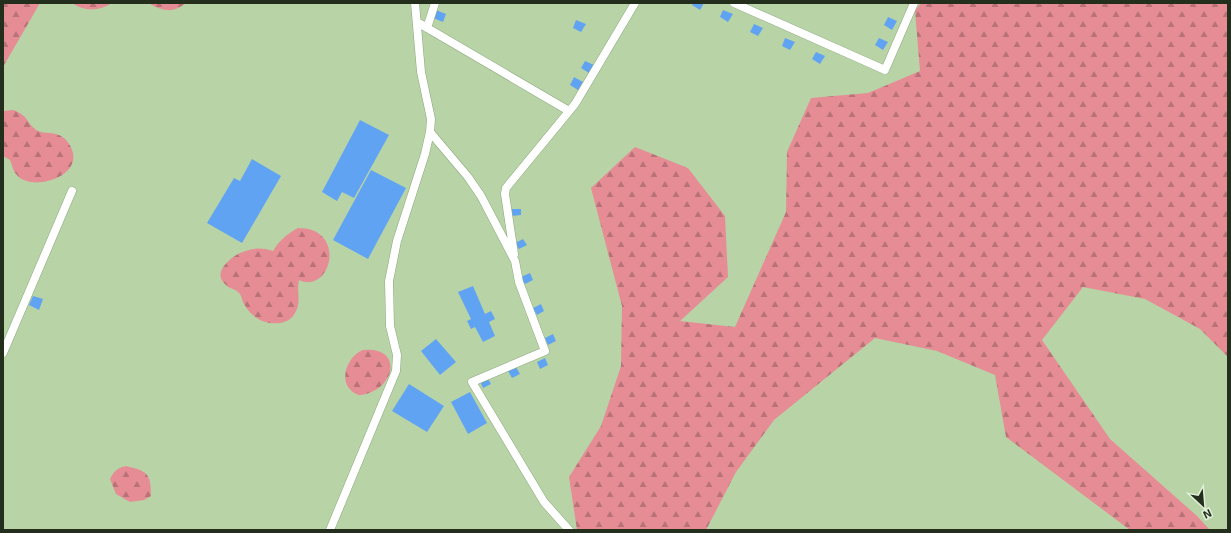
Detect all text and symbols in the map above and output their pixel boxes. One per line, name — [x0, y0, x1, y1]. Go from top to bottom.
north arrow — [1183, 485, 1223, 525]
text: N — [1201, 507, 1214, 522]

